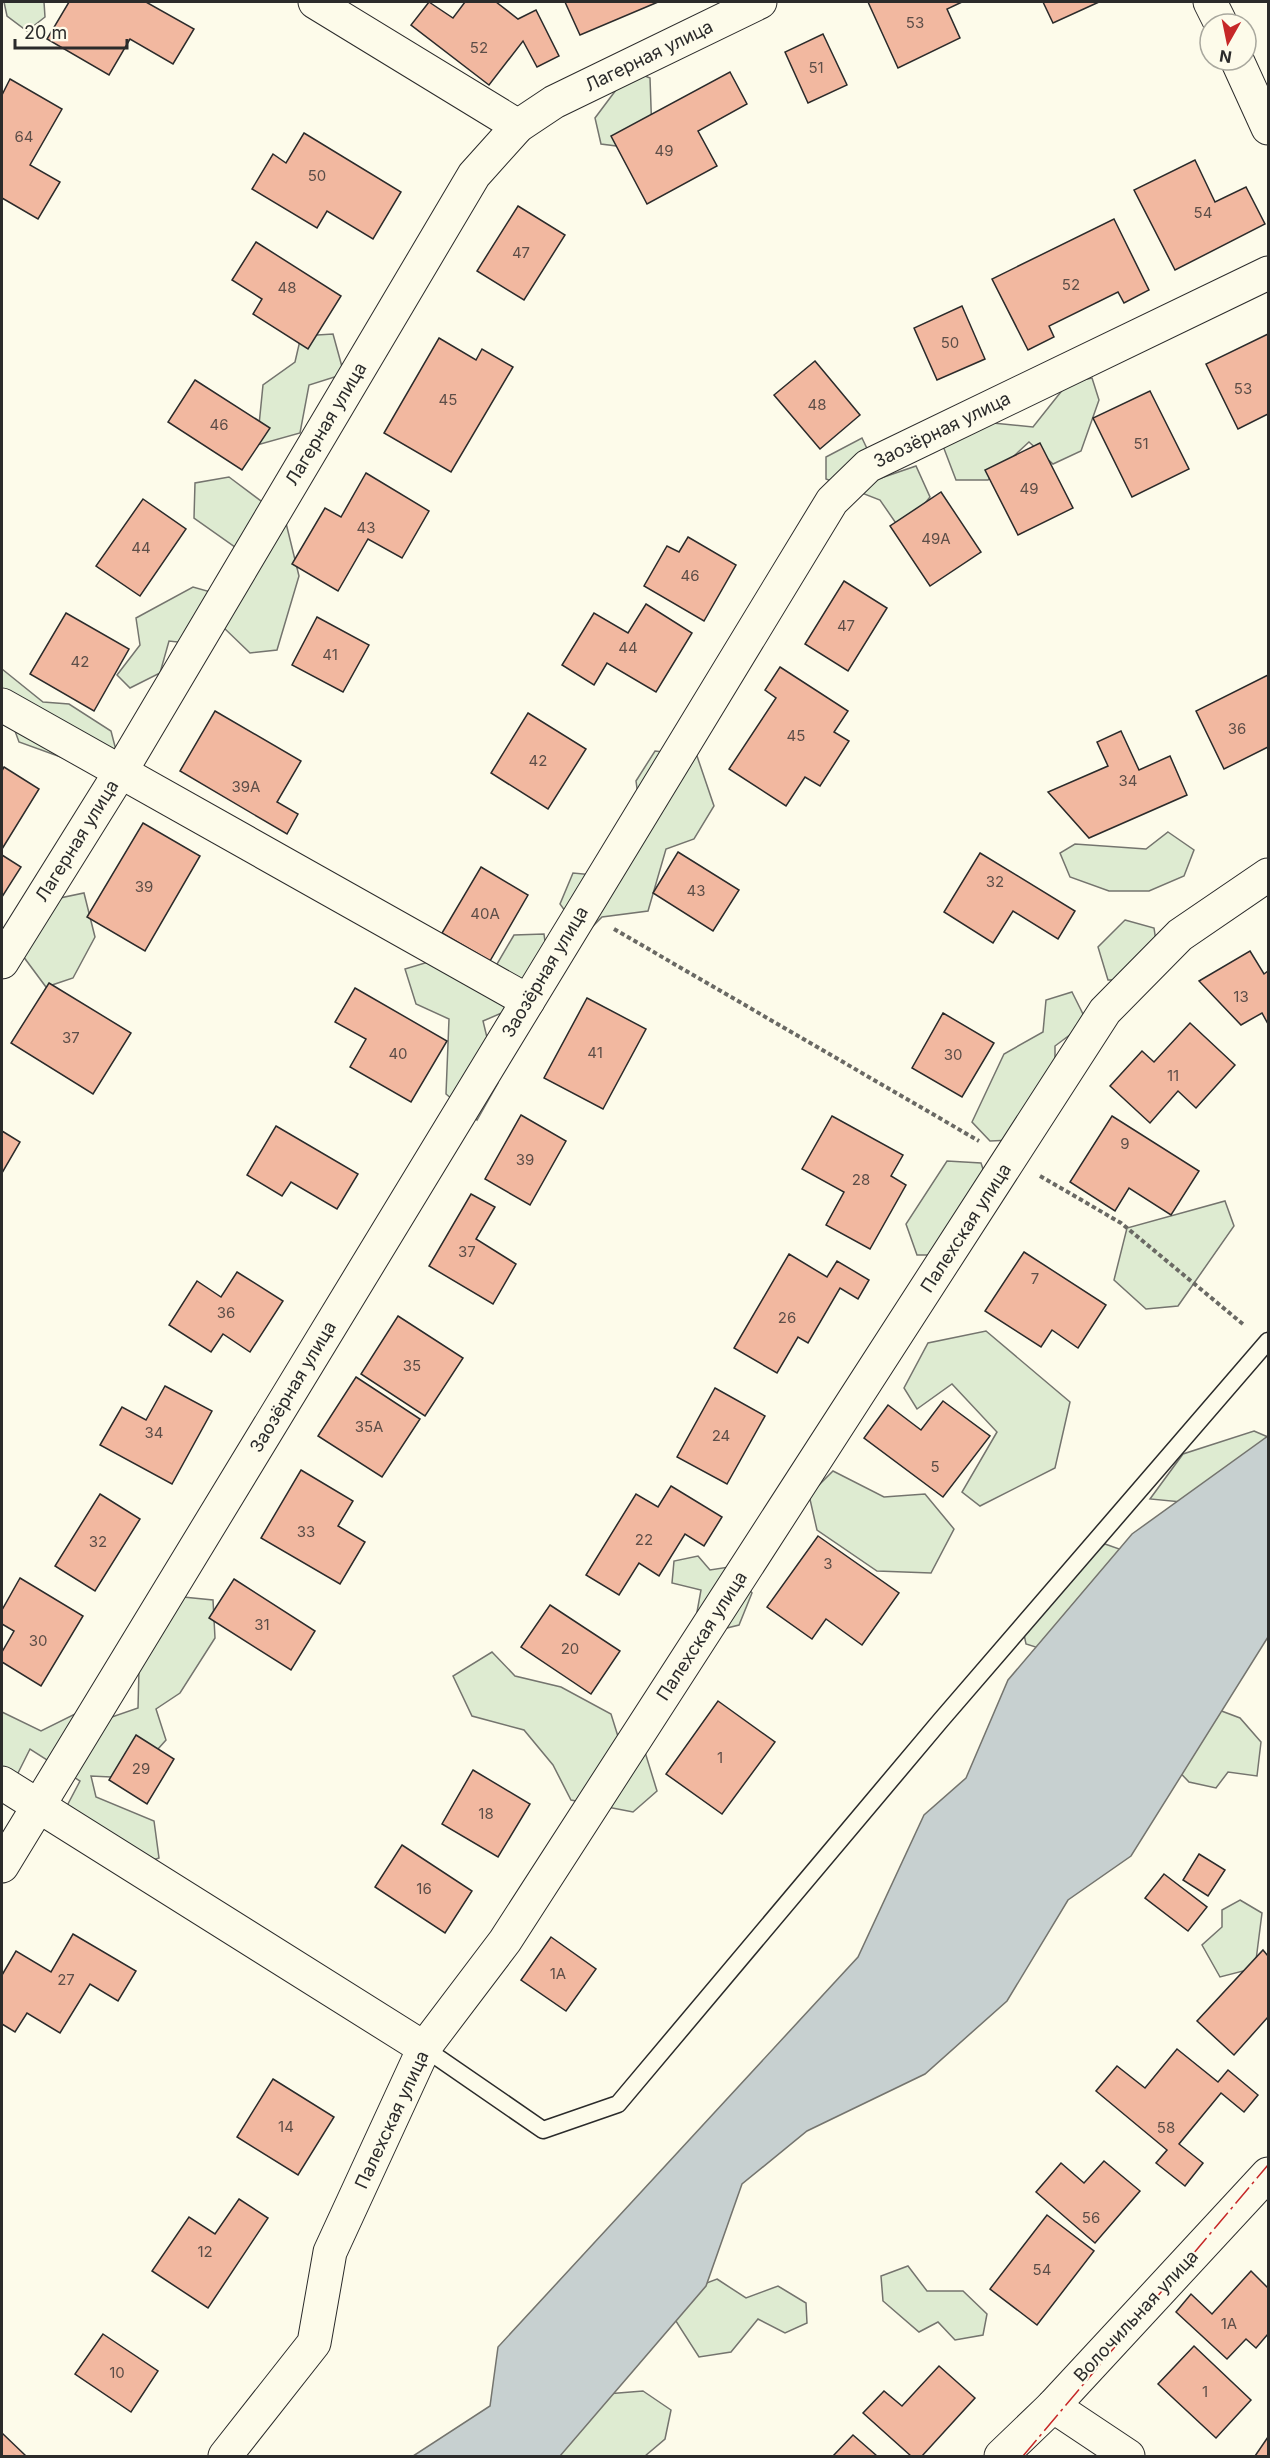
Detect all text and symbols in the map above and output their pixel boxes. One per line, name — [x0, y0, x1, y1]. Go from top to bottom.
scale bar — [15, 12, 128, 50]
north arrow — [1198, 12, 1258, 72]
house number: 53 — [906, 13, 924, 32]
street label: Лагерная улица — [581, 16, 716, 96]
text: 20 m — [24, 22, 67, 43]
house number: 52 — [470, 38, 488, 57]
text: N — [1218, 46, 1233, 68]
house number: 51 — [808, 58, 824, 77]
house number: 64 — [15, 127, 34, 146]
house number: 49 — [655, 141, 674, 160]
house number: 50 — [308, 166, 326, 185]
house number: 54 — [1194, 203, 1212, 222]
house number: 47 — [512, 243, 530, 262]
house number: 52 — [1062, 275, 1080, 294]
house number: 48 — [278, 278, 296, 297]
house number: 50 — [941, 333, 959, 352]
street label: Лагерная улица — [281, 359, 371, 489]
house number: 53 — [1234, 379, 1252, 398]
street label: Заозёрная улица — [870, 387, 1014, 472]
house number: 45 — [439, 390, 457, 409]
house number: 48 — [808, 395, 826, 414]
house number: 46 — [210, 415, 229, 434]
house number: 51 — [1133, 434, 1149, 453]
house number: 49 — [1020, 479, 1039, 498]
house number: 43 — [357, 518, 375, 537]
house number: 49А — [921, 529, 951, 548]
house number: 44 — [131, 538, 151, 557]
house number: 46 — [681, 566, 700, 585]
house number: 47 — [837, 616, 855, 635]
house number: 44 — [618, 638, 638, 657]
house number: 41 — [322, 645, 338, 664]
house number: 42 — [71, 652, 89, 671]
house number: 36 — [1228, 719, 1246, 738]
house number: 45 — [787, 726, 805, 745]
house number: 42 — [529, 751, 547, 770]
house number: 34 — [1119, 771, 1137, 790]
street label: Лагерная улица — [31, 776, 122, 905]
house number: 39А — [232, 777, 260, 796]
house number: 32 — [986, 872, 1004, 891]
house number: 39 — [135, 877, 153, 896]
house number: 43 — [687, 881, 705, 900]
street label: Заозёрная улица — [497, 902, 592, 1041]
house number: 40А — [470, 904, 500, 923]
house number: 13 — [1233, 987, 1249, 1006]
house number: 37 — [62, 1028, 80, 1047]
house number: 41 — [587, 1043, 603, 1062]
house number: 40 — [388, 1044, 408, 1063]
house number: 30 — [944, 1045, 962, 1064]
house number: 11 — [1167, 1066, 1179, 1085]
house number: 9 — [1120, 1134, 1130, 1153]
house number: 39 — [516, 1150, 534, 1169]
street label: Палехская улица — [916, 1159, 1015, 1296]
house number: 28 — [852, 1170, 870, 1189]
house number: 37 — [458, 1242, 476, 1261]
house number: 7 — [1031, 1269, 1039, 1288]
house number: 36 — [217, 1303, 235, 1322]
house number: 26 — [778, 1308, 796, 1327]
street label: Заозёрная улица — [245, 1317, 340, 1456]
house number: 35 — [403, 1356, 421, 1375]
house number: 35А — [355, 1417, 383, 1436]
house number: 34 — [145, 1423, 163, 1442]
house number: 24 — [712, 1426, 730, 1445]
house number: 5 — [930, 1457, 940, 1476]
house number: 33 — [297, 1522, 315, 1541]
house number: 22 — [635, 1530, 653, 1549]
house number: 32 — [89, 1532, 107, 1551]
house number: 3 — [823, 1554, 833, 1573]
street label: Палехская улица — [652, 1567, 751, 1704]
house number: 31 — [254, 1615, 270, 1634]
house number: 30 — [29, 1631, 47, 1650]
house number: 20 — [561, 1639, 579, 1658]
house number: 1 — [717, 1748, 723, 1767]
house number: 29 — [132, 1759, 150, 1778]
house number: 18 — [478, 1804, 494, 1823]
house number: 16 — [416, 1879, 432, 1898]
house number: 1А — [550, 1964, 566, 1983]
house number: 27 — [57, 1970, 75, 1989]
street label: Палехская улица — [350, 2048, 433, 2192]
house number: 14 — [278, 2117, 294, 2136]
house number: 58 — [1157, 2118, 1175, 2137]
house number: 56 — [1082, 2208, 1100, 2227]
house number: 12 — [197, 2242, 213, 2261]
street label: Волочильная улица — [1069, 2245, 1202, 2386]
house number: 54 — [1033, 2260, 1051, 2279]
house number: 1А — [1221, 2314, 1237, 2333]
house number: 10 — [109, 2363, 125, 2382]
house number: 1 — [1202, 2382, 1208, 2401]

